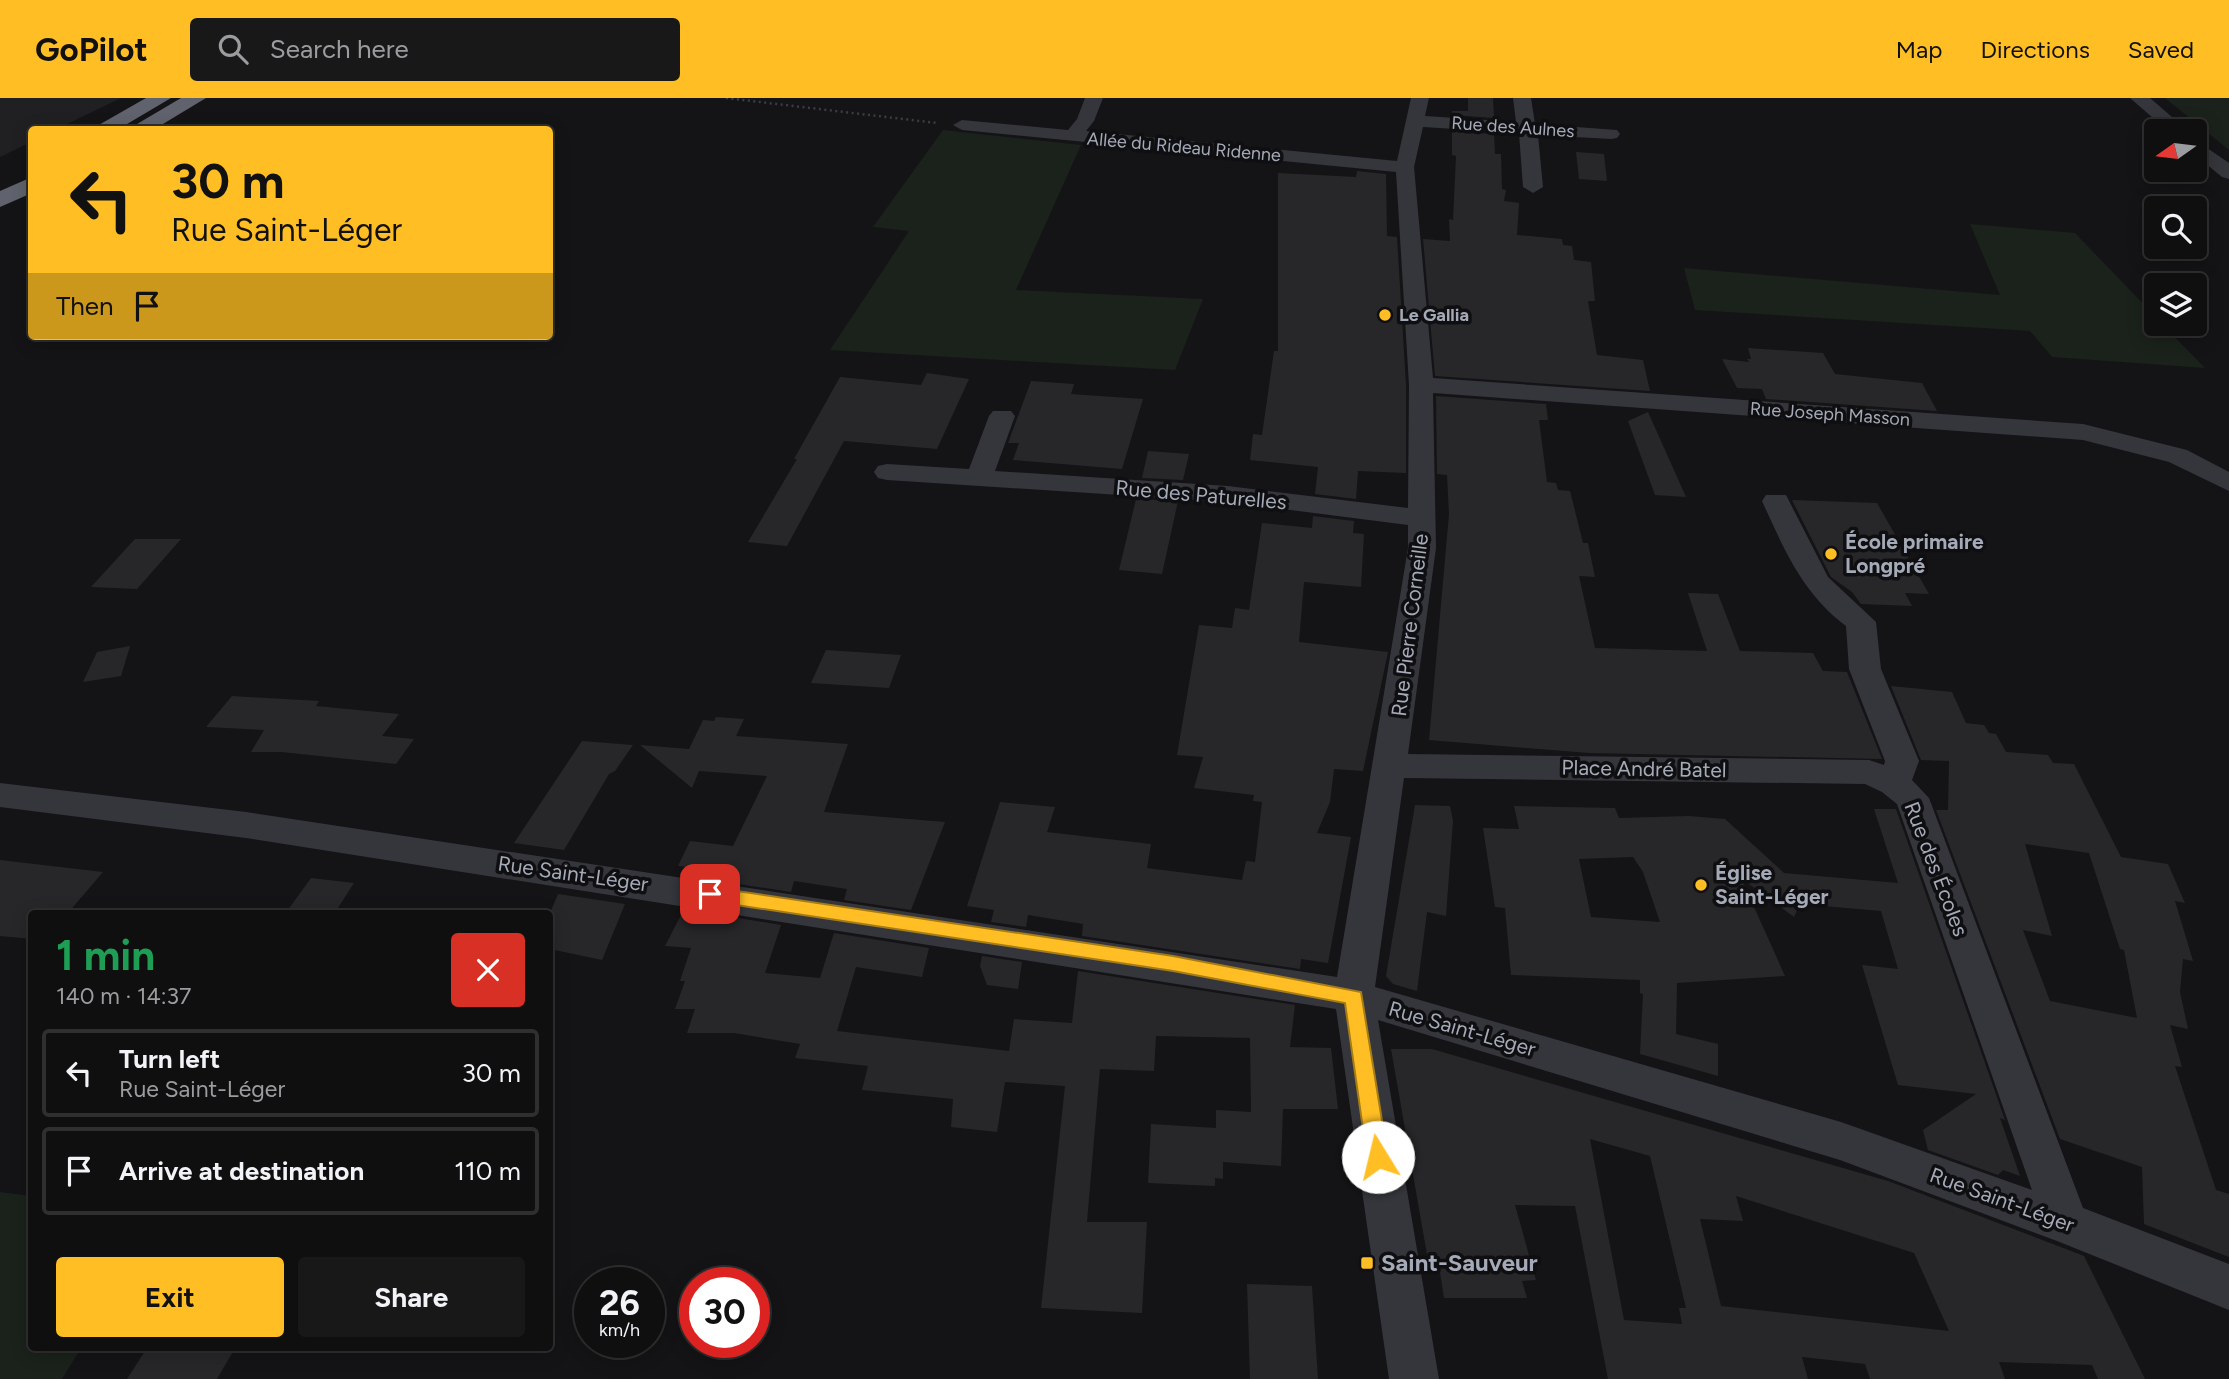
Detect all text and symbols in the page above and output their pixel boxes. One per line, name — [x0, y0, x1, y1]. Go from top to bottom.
search box — [190, 18, 680, 81]
text: GoPilot — [35, 30, 148, 69]
icon: search — [214, 30, 252, 68]
text: Search here — [270, 33, 409, 65]
text: Map — [1896, 35, 1942, 64]
text: Directions — [1980, 35, 2090, 64]
text: Saved — [2128, 35, 2194, 64]
street label: Rue des Aulnes — [1451, 112, 1575, 142]
north arrow — [2144, 119, 2207, 182]
map controls — [2144, 119, 2207, 336]
street label: Allée du Rideau Ridenne — [1086, 128, 1282, 166]
text: 30 m — [171, 151, 284, 210]
icon: left — [56, 154, 147, 245]
button: search — [2144, 196, 2207, 259]
text: Rue Saint-Léger — [171, 211, 402, 249]
button: layers — [2144, 273, 2207, 336]
icon: arrive — [128, 287, 166, 325]
text: Then — [56, 290, 114, 322]
place label: Le Gallia — [1399, 304, 1469, 326]
marker: Le Gallia — [1377, 307, 1393, 323]
street label: Rue Joseph Masson — [1749, 397, 1911, 431]
street label: Rue des Paturelles — [1114, 475, 1288, 514]
place label: École primaire Longpré — [1845, 529, 1984, 578]
street label: Rue Pierre Corneille — [1386, 532, 1433, 718]
marker: École primaire Longpré — [1823, 546, 1839, 562]
street label: Place André Batel — [1561, 755, 1727, 782]
street label: Rue des Écoles — [1899, 798, 1974, 940]
street label: Rue Saint-Léger — [496, 851, 650, 896]
place label: Église Saint-Léger — [1715, 860, 1829, 909]
pin — [680, 864, 740, 924]
icon: arrive — [691, 875, 729, 913]
marker: Église Saint-Léger — [1693, 877, 1709, 893]
text: 1 min — [56, 930, 155, 981]
button: close — [451, 933, 525, 1007]
text: 140 m · 14:37 — [56, 982, 191, 1010]
street label: Rue Saint-Léger — [1386, 996, 1539, 1061]
text: Turn left — [119, 1043, 220, 1075]
icon: left — [60, 1054, 98, 1092]
text: 30 m — [462, 1057, 521, 1089]
text: Rue Saint-Léger — [119, 1075, 285, 1103]
position arrow — [1341, 1120, 1415, 1194]
icon: arrive — [60, 1152, 98, 1190]
text: Arrive at destination — [119, 1155, 364, 1187]
text: 110 m — [454, 1155, 521, 1187]
street label: Rue Saint-Léger — [1927, 1162, 2078, 1237]
place label: Saint-Sauveur — [1381, 1248, 1538, 1277]
marker: Saint-Sauveur — [1359, 1255, 1375, 1271]
button: Exit — [56, 1257, 284, 1337]
button: Share — [298, 1257, 525, 1337]
speed limit sign: 30 — [679, 1267, 770, 1358]
text: 26 — [599, 1282, 640, 1324]
text: km/h — [599, 1319, 640, 1341]

